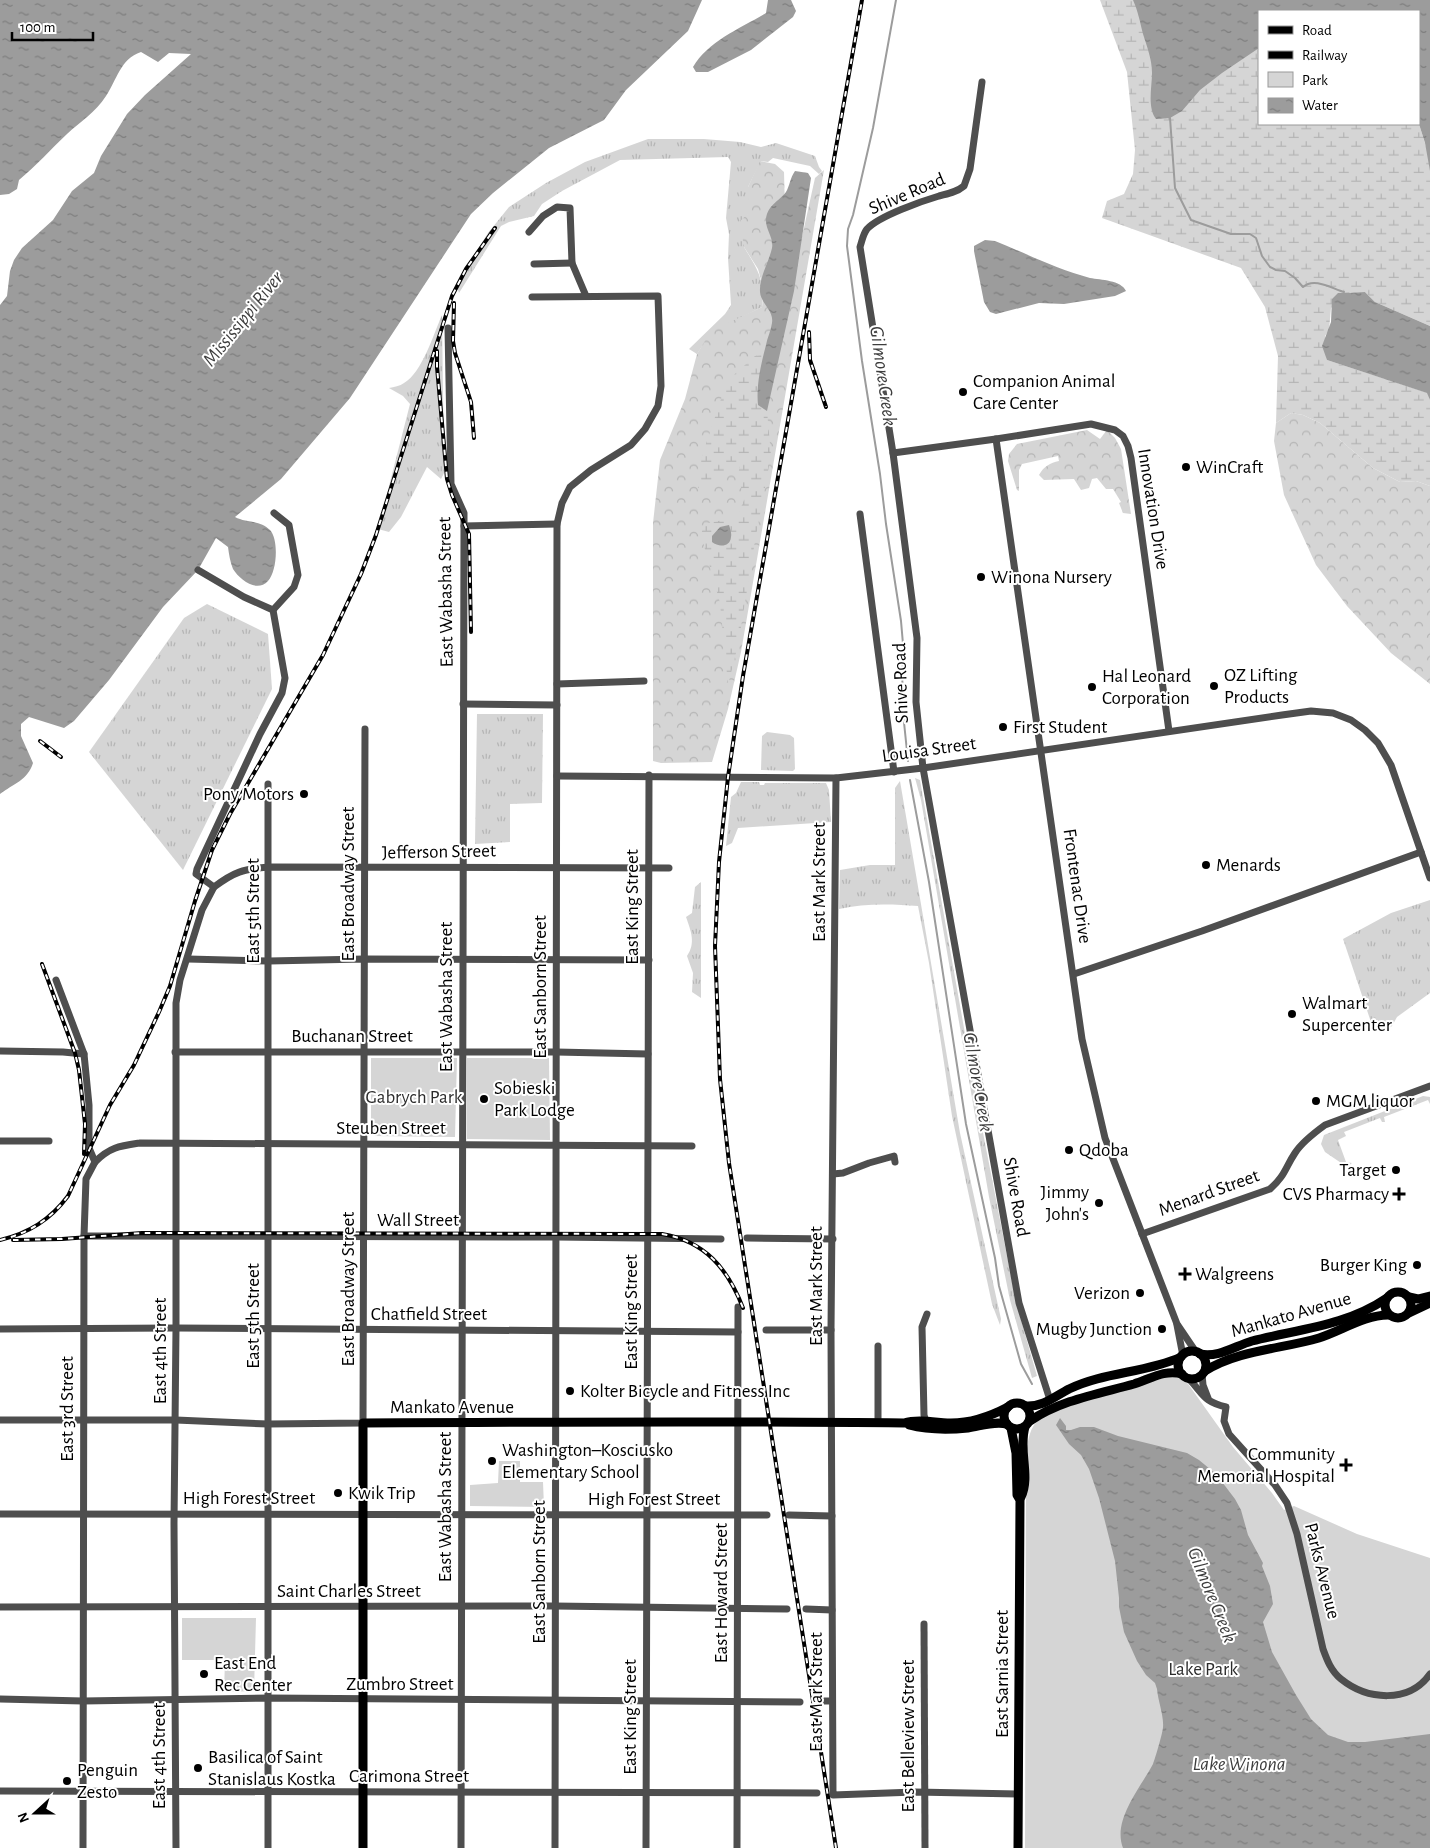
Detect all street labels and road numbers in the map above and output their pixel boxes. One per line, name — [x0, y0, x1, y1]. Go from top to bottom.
street label: Shive Road — [866, 169, 948, 219]
street label: Innovation Drive — [1134, 447, 1172, 571]
street label: East Wabasha Street — [435, 517, 457, 667]
street label: Shive Road — [890, 642, 912, 724]
street label: Louisa Street — [881, 734, 977, 766]
street label: East Broadway Street — [339, 807, 358, 961]
street label: East Mark Street — [810, 822, 829, 942]
street label: Frontenac Drive — [1060, 827, 1094, 945]
street label: Jefferson Street — [382, 842, 496, 862]
street label: East King Street — [623, 849, 642, 965]
street label: East 5th Street — [244, 858, 263, 964]
street label: East Sanborn Street — [531, 915, 550, 1059]
street label: East Wabasha Street — [437, 922, 456, 1072]
street label: Buchanan Street — [291, 1027, 413, 1046]
street label: Steuben Street — [336, 1119, 446, 1138]
street label: Shive Road — [1000, 1156, 1032, 1239]
street label: Menard Street — [1156, 1166, 1262, 1220]
street label: Wall Street — [377, 1211, 459, 1230]
street label: East Broadway Street — [339, 1212, 358, 1366]
street label: East Mark Street — [807, 1226, 826, 1346]
street label: East King Street — [622, 1254, 641, 1370]
street label: East 5th Street — [244, 1263, 263, 1369]
street label: Mankato Avenue — [1229, 1289, 1353, 1341]
street label: East 4th Street — [151, 1298, 170, 1404]
street label: Chatfield Street — [371, 1305, 487, 1324]
street label: East 3rd Street — [58, 1356, 77, 1462]
street label: Mankato Avenue — [390, 1398, 514, 1417]
street label: East Wabasha Street — [436, 1432, 455, 1582]
street label: High Forest Street — [183, 1489, 315, 1508]
street label: High Forest Street — [588, 1490, 720, 1509]
street label: East Sanborn Street — [530, 1500, 549, 1644]
street label: Parks Avenue — [1301, 1521, 1343, 1621]
street label: East Howard Street — [712, 1523, 731, 1663]
street label: Saint Charles Street — [277, 1582, 421, 1601]
street label: East Sarnia Street — [993, 1610, 1012, 1738]
street label: East Mark Street — [807, 1632, 826, 1752]
street label: East King Street — [621, 1659, 640, 1775]
street label: East Belleview Street — [899, 1660, 918, 1812]
street label: Zumbro Street — [346, 1675, 454, 1694]
street label: East 4th Street — [150, 1703, 169, 1809]
street label: Carimona Street — [349, 1767, 469, 1786]

